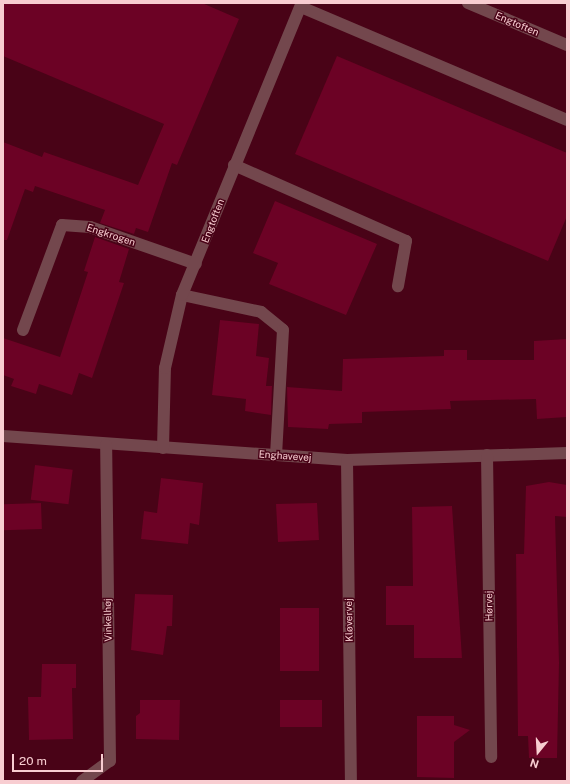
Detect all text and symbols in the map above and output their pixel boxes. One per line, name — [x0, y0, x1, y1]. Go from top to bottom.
street label: Engtoften — [493, 9, 541, 39]
street label: Engtoften — [199, 197, 227, 245]
street label: Engkrogen — [85, 221, 137, 249]
street label: Enghavevej — [258, 448, 312, 464]
street label: Hørvej — [483, 591, 495, 621]
street label: Vinkelhøj — [102, 598, 114, 642]
street label: Kløvervej — [343, 598, 355, 642]
north arrow — [518, 732, 558, 772]
scale bar — [14, 746, 105, 772]
text: 20 m — [19, 754, 47, 768]
text: N — [528, 756, 540, 770]

